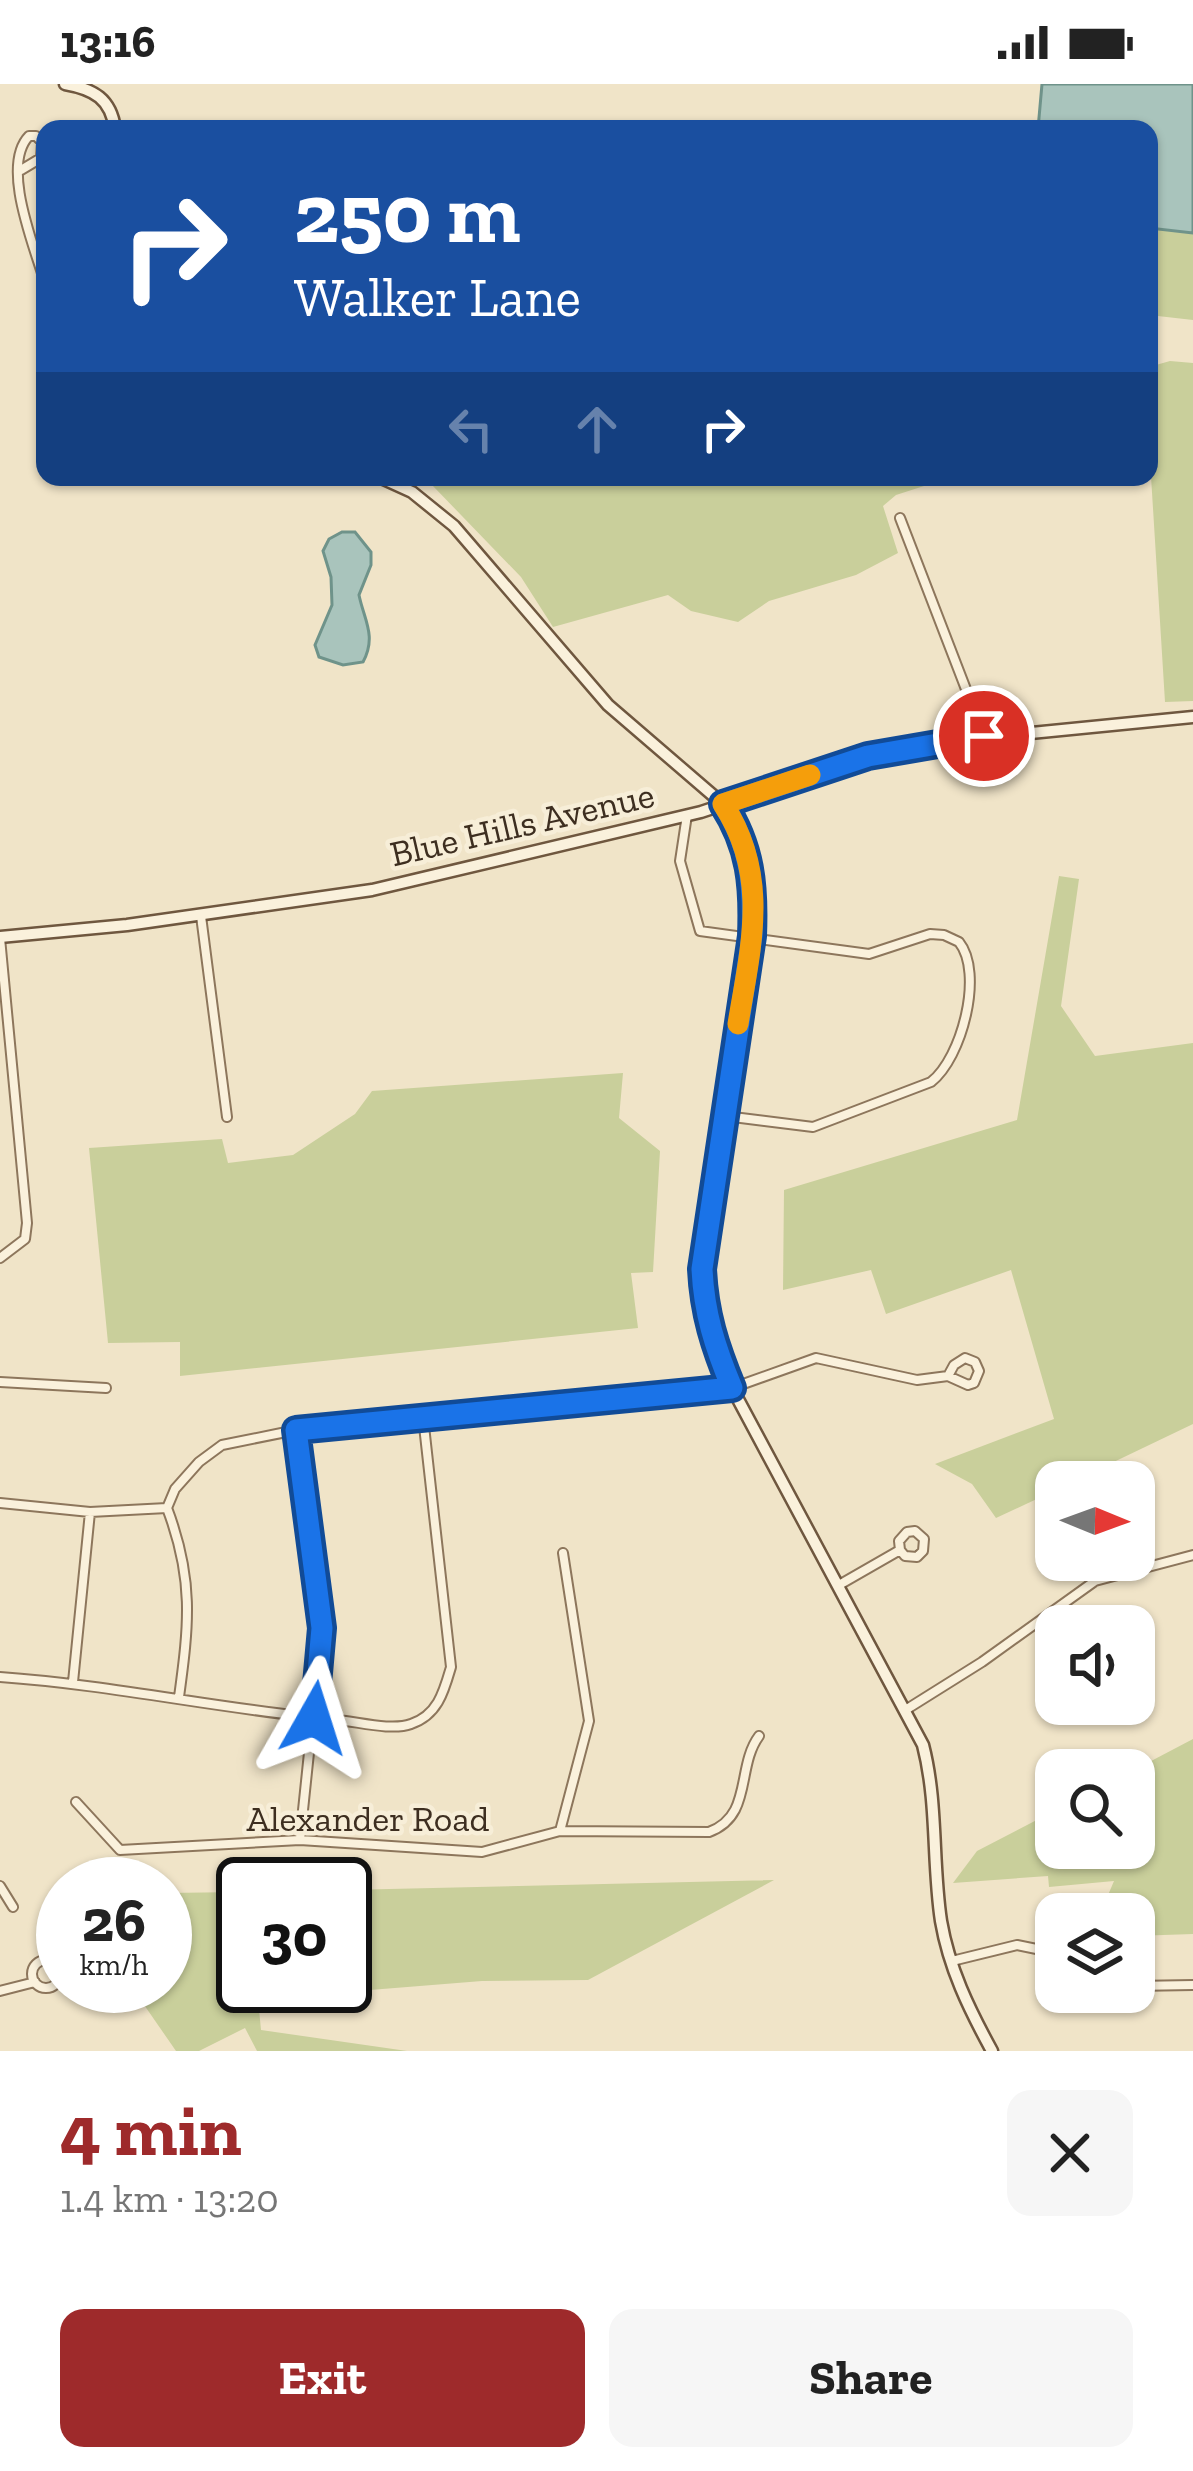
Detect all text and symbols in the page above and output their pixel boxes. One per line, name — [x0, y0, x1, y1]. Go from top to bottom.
text: 13:16 — [60, 15, 156, 69]
text: 250 m — [294, 163, 521, 264]
icon: right — [96, 168, 252, 324]
text: Walker Lane — [294, 265, 581, 330]
icon: left — [438, 396, 504, 462]
icon: ahead — [564, 396, 630, 462]
icon: right — [690, 396, 756, 462]
pin — [933, 685, 1035, 787]
icon: arrive — [951, 703, 1017, 769]
street label: Blue Hills Avenue — [386, 773, 658, 875]
north arrow — [1035, 1461, 1155, 1581]
map controls — [1035, 1461, 1155, 2013]
button: sound — [1035, 1605, 1155, 1725]
position arrow — [251, 1655, 377, 1781]
button: search — [1035, 1749, 1155, 1869]
street label: Alexander Road — [247, 1797, 490, 1840]
speed limit sign: 30 — [216, 1857, 372, 2013]
text: 26 — [82, 1884, 146, 1956]
button: layers — [1035, 1893, 1155, 2013]
text: km/h — [80, 1947, 148, 1983]
text: 4 min — [60, 2087, 242, 2173]
button: close — [1007, 2090, 1133, 2216]
text: 1.4 km · 13:20 — [60, 2175, 279, 2222]
button: Exit — [60, 2309, 585, 2447]
button: Share — [609, 2309, 1133, 2447]

